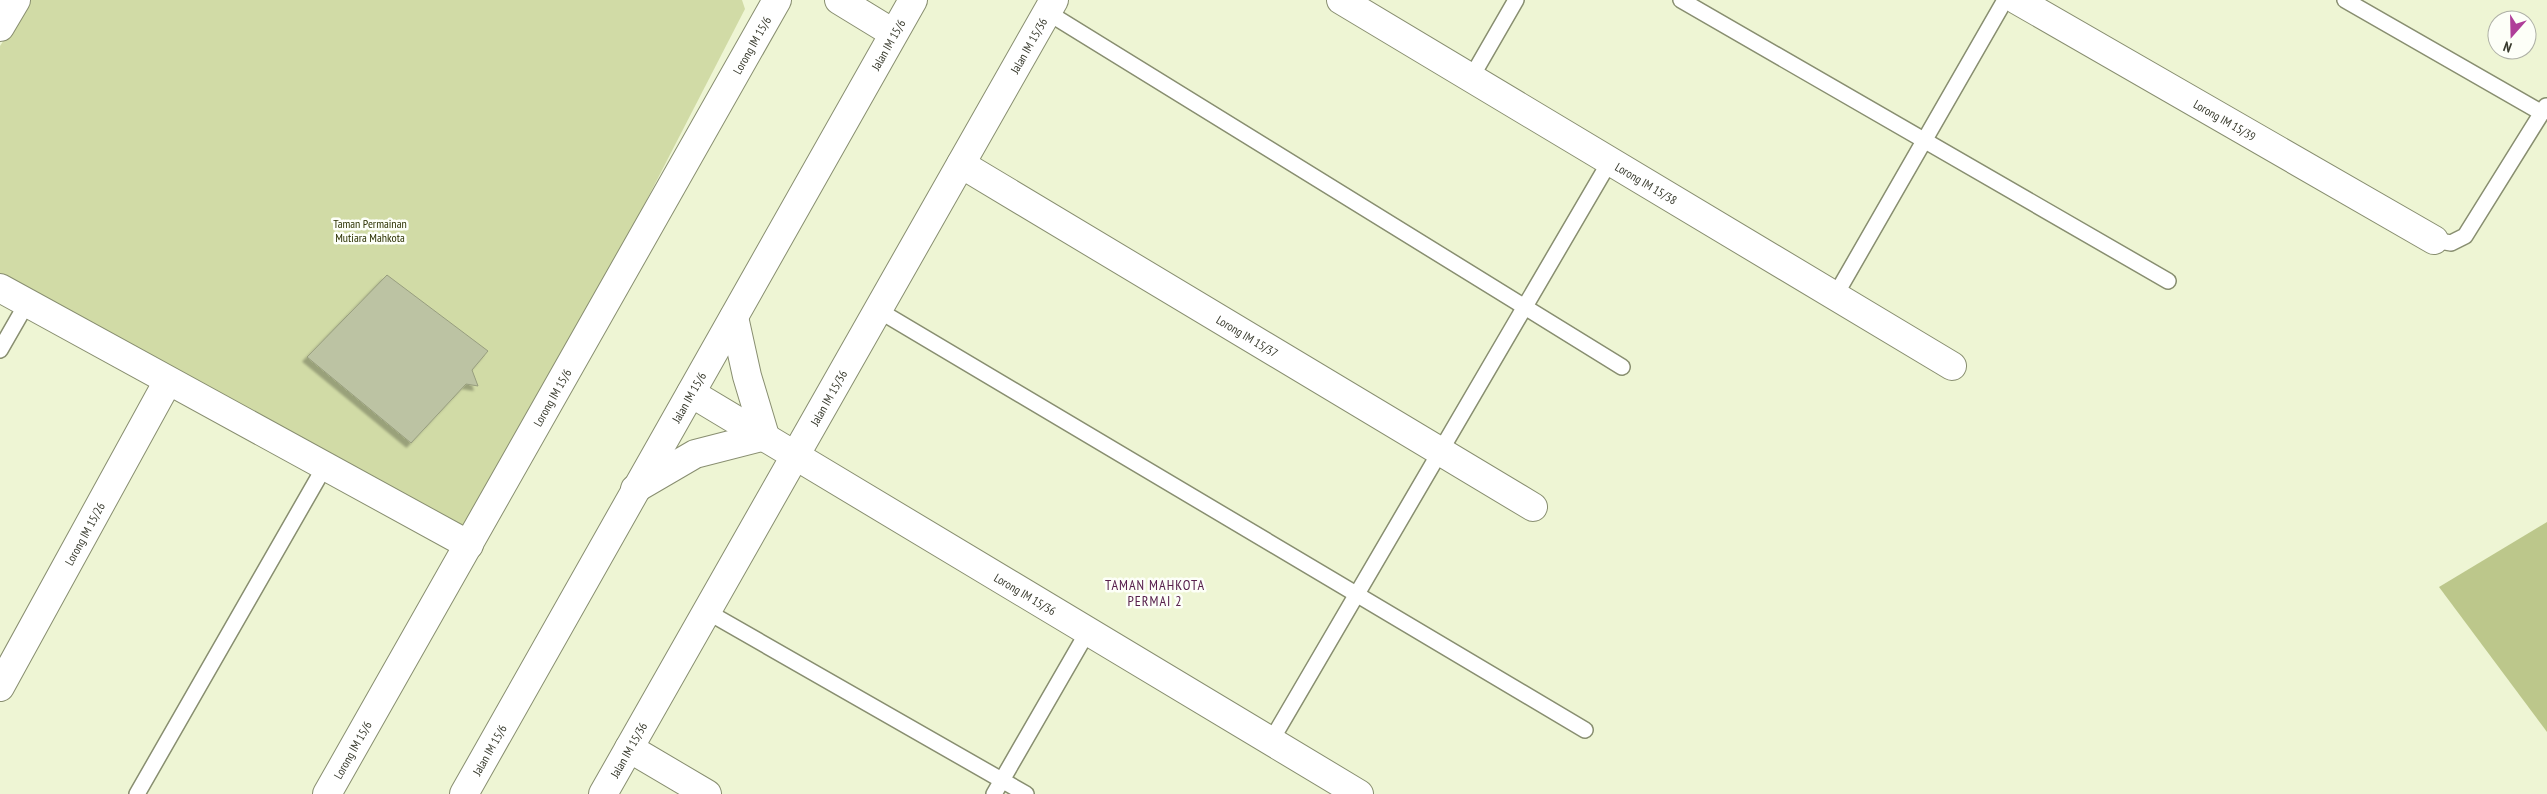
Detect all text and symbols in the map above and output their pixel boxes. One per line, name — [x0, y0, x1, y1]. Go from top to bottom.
north arrow — [2487, 10, 2537, 60]
street label: Lorong IM 15/6 — [729, 13, 774, 76]
street label: Jalan IM 15/36 — [1006, 15, 1050, 77]
street label: Jalan IM 15/6 — [867, 17, 908, 73]
text: N — [2501, 37, 2514, 57]
street label: Lorong IM 15/39 — [2191, 96, 2259, 144]
street label: Lorong IM 15/38 — [1613, 159, 1680, 207]
park label: Taman Permainan Mutiara Mahkota — [333, 216, 407, 245]
street label: Lorong IM 15/37 — [1214, 312, 1281, 360]
street label: Lorong IM 15/6 — [530, 366, 574, 429]
street label: Jalan IM 15/36 — [806, 367, 850, 429]
street label: Jalan IM 15/6 — [668, 369, 709, 426]
street label: Lorong IM 15/26 — [61, 500, 107, 568]
street label: Lorong IM 15/36 — [992, 569, 1059, 618]
district label: TAMAN MAHKOTA PERMAI 2 — [1105, 576, 1205, 610]
street label: Lorong IM 15/6 — [330, 718, 374, 781]
street label: Jalan IM 15/36 — [606, 719, 650, 781]
street label: Jalan IM 15/6 — [468, 722, 509, 779]

